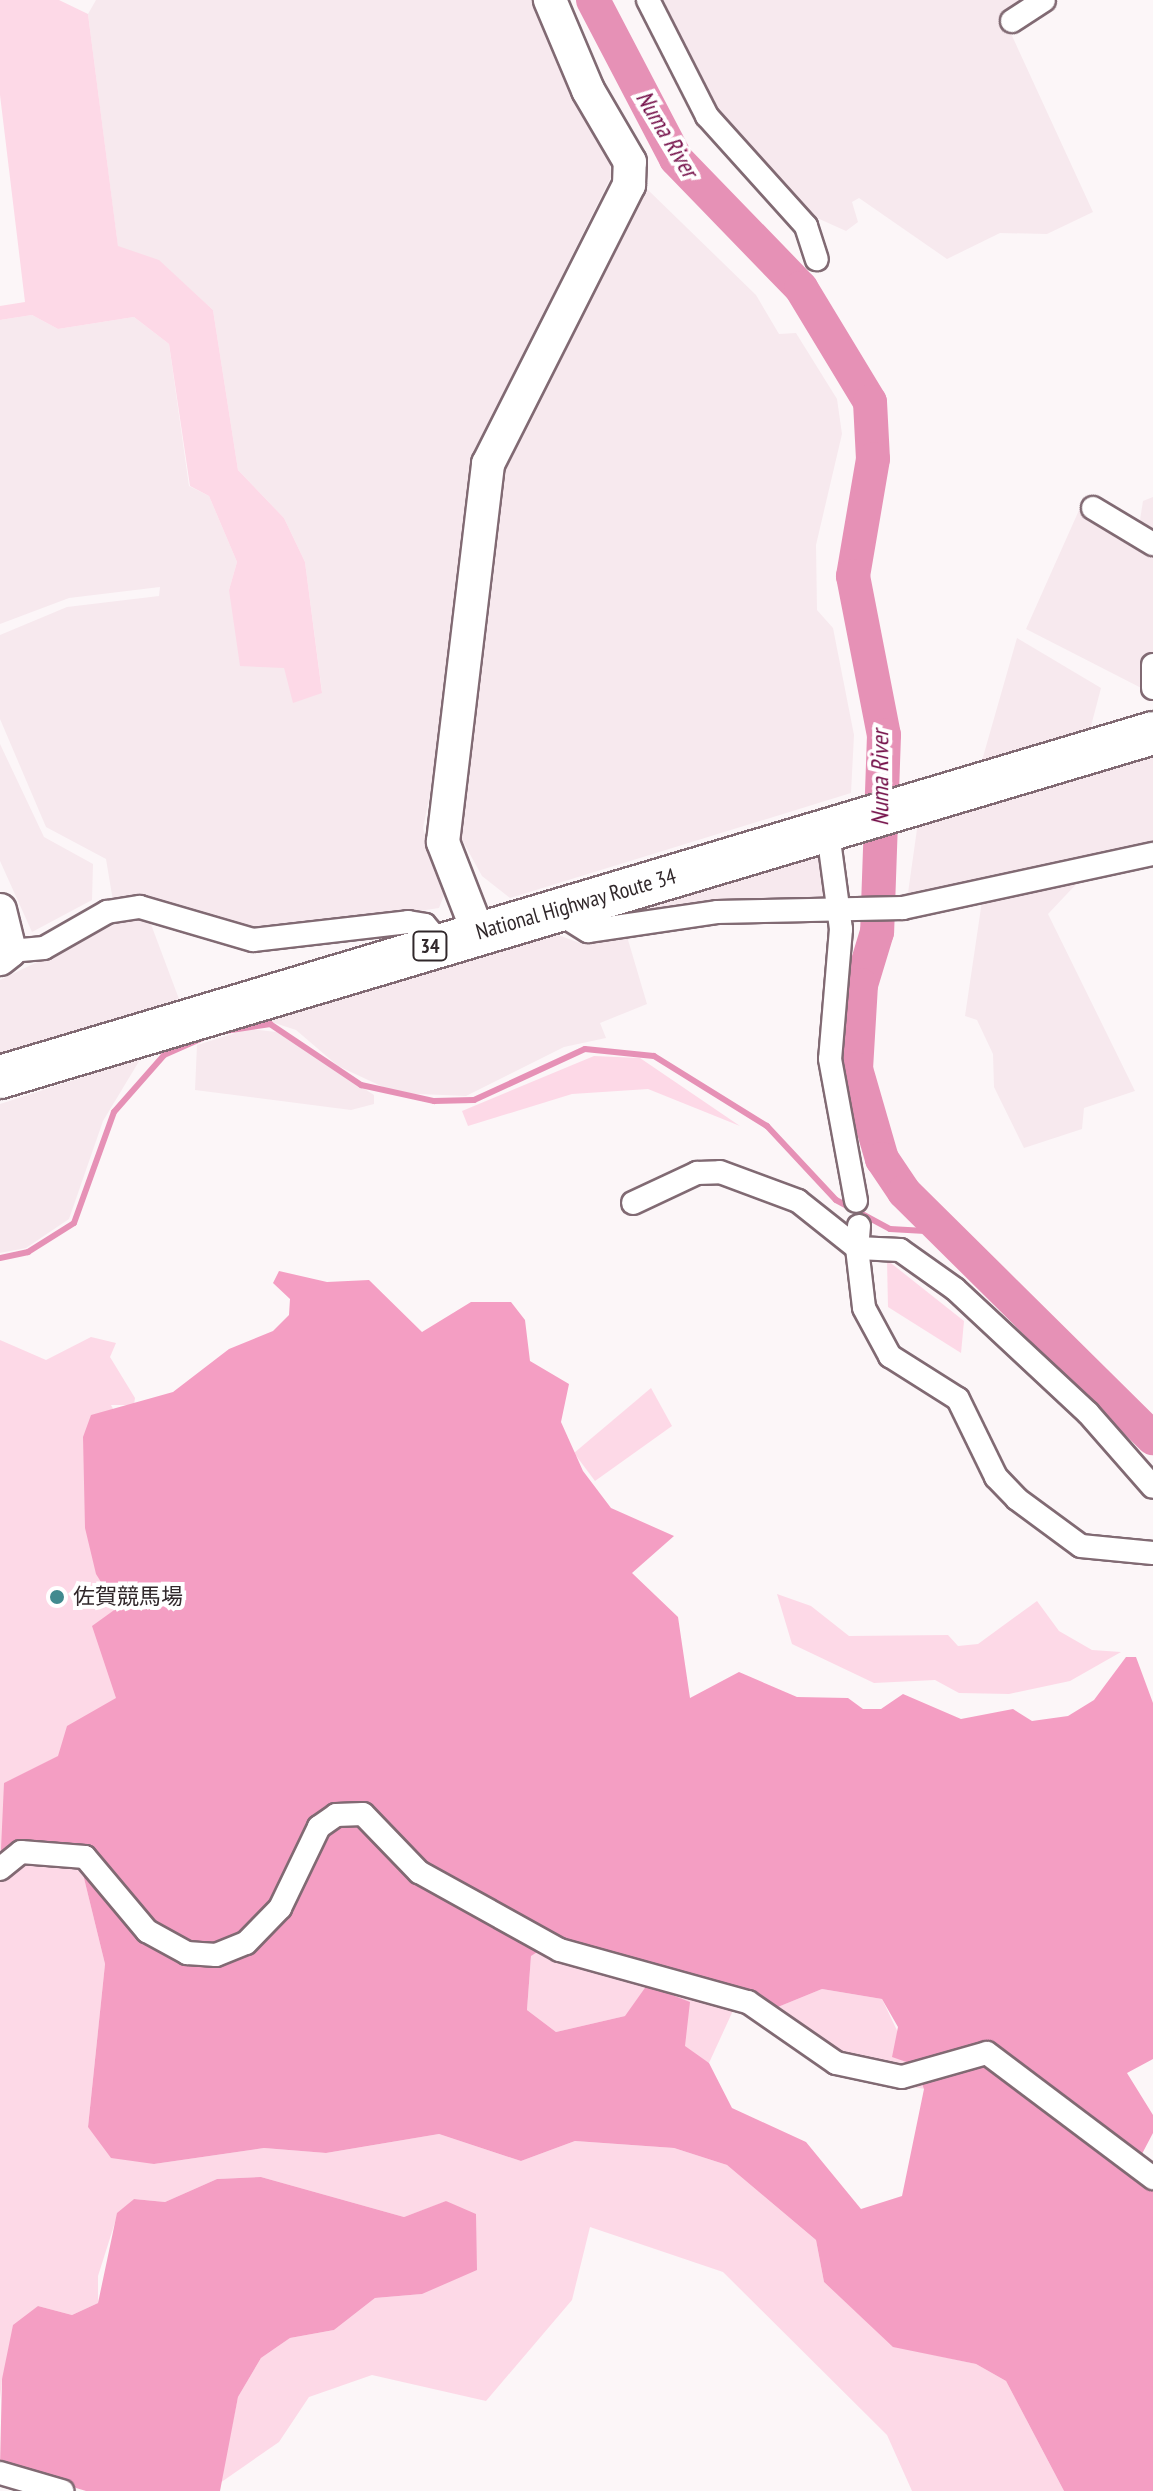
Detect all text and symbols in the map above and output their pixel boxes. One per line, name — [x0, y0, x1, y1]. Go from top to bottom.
water label: Numa River — [630, 85, 704, 183]
water label: Numa River — [866, 730, 894, 826]
street label: National Highway Route 34 — [472, 863, 680, 945]
road number: 34 — [412, 930, 448, 962]
place label: 佐賀競馬場 — [73, 1584, 183, 1610]
marker: 佐賀競馬場 — [48, 1588, 66, 1606]

